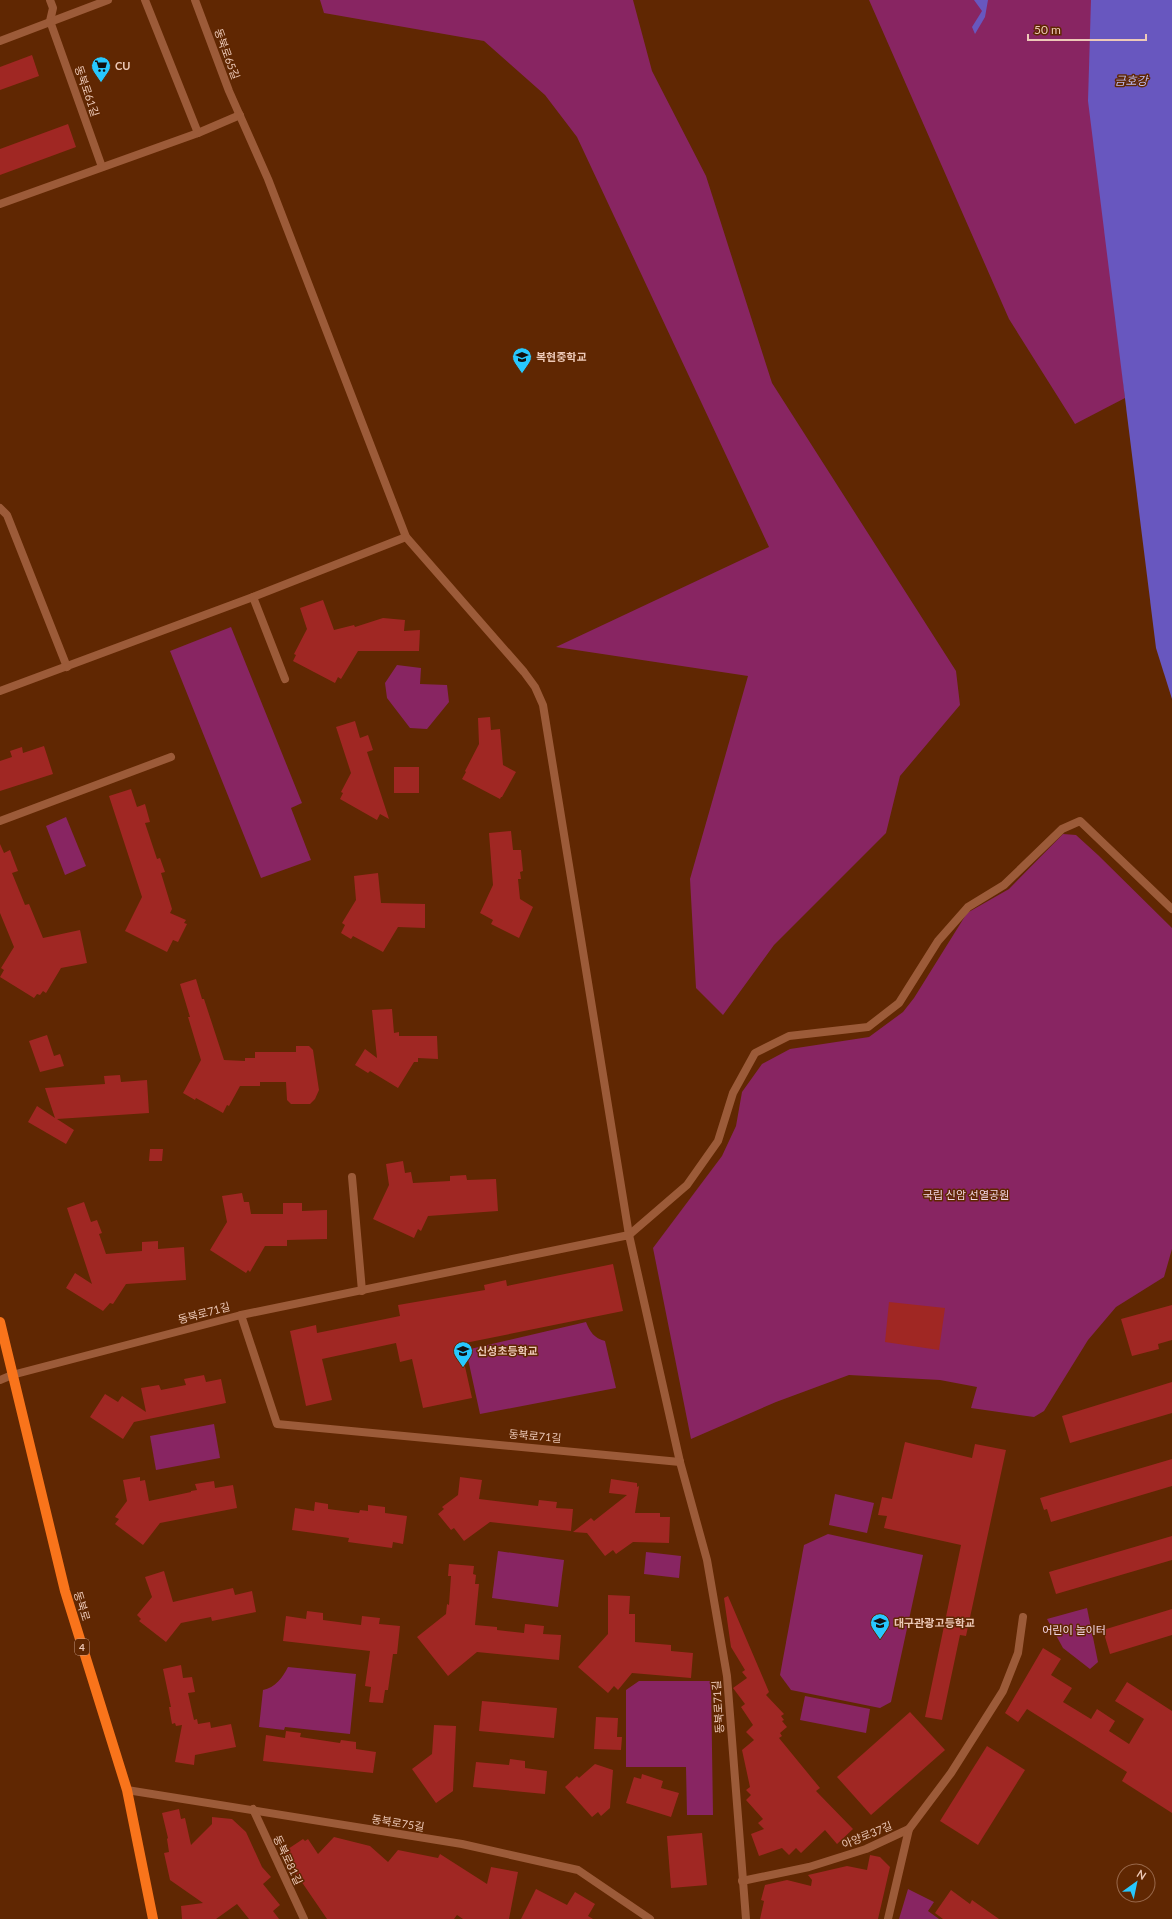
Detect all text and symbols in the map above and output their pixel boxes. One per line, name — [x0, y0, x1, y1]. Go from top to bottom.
scale bar — [1028, 16, 1146, 42]
text: 50 m — [1034, 22, 1061, 37]
street label: 동북로65길 — [212, 27, 243, 81]
supermarket icon: CU — [90, 55, 112, 83]
place label: CU — [115, 59, 130, 72]
street label: 동북로61길 — [73, 64, 102, 118]
water label: 금호강 — [1114, 73, 1150, 88]
school or university icon: 복현중학교 — [511, 346, 533, 374]
place label: 복현중학교 — [536, 350, 587, 363]
park label: 국립 신암 선열공원 — [923, 1188, 1009, 1201]
street label: 동북로71길 — [176, 1299, 231, 1326]
school or university icon: 신성초등학교 — [452, 1340, 474, 1368]
place label: 신성초등학교 — [477, 1344, 538, 1357]
street label: 동북로71길 — [508, 1427, 562, 1444]
street label: 동북로 — [72, 1589, 93, 1622]
school or university icon: 대구관광고등학교 — [869, 1612, 891, 1640]
place label: 대구관광고등학교 — [894, 1616, 975, 1629]
park label: 어린이 놀이터 — [1042, 1623, 1106, 1636]
road number: 4 — [75, 1639, 89, 1655]
street label: 동북로71길 — [709, 1680, 726, 1734]
street label: 동북로75길 — [371, 1812, 425, 1833]
street label: 아양로37길 — [840, 1819, 894, 1851]
street label: 동북로81길 — [271, 1833, 306, 1887]
north arrow — [1116, 1863, 1156, 1903]
text: N — [1135, 1866, 1149, 1882]

